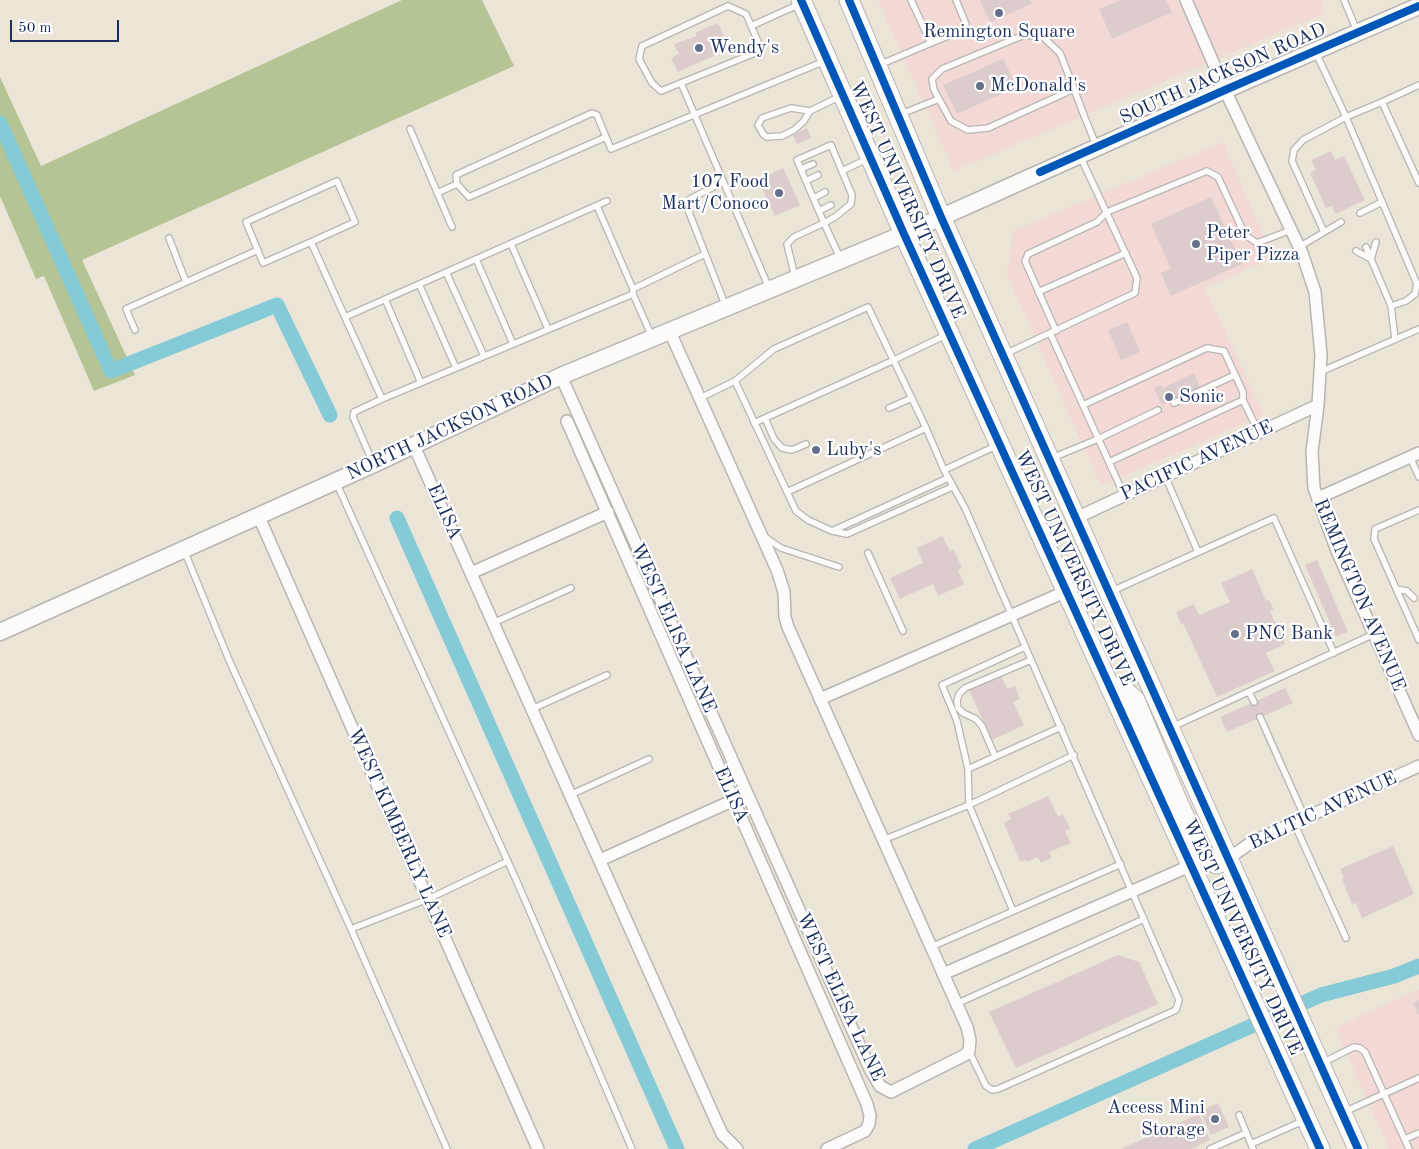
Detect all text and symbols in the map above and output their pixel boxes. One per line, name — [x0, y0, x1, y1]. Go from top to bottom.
marker: Remington Square — [993, 7, 1005, 19]
scale bar — [12, 10, 121, 42]
street label: SOUTH JACKSON ROAD — [1116, 18, 1330, 130]
text: 50 m — [18, 21, 52, 36]
place label: Remington Square — [923, 21, 1075, 43]
place label: Wendy's — [709, 37, 779, 59]
marker: Wendy's — [693, 42, 705, 54]
place label: McDonald's — [990, 75, 1086, 97]
street label: WEST UNIVERSITY DRIVE — [844, 77, 970, 323]
marker: McDonald's — [974, 80, 986, 92]
place label: 107 Food Mart/Conoco — [661, 171, 769, 215]
marker: 107 Food Mart/Conoco — [773, 187, 785, 199]
place label: Peter Piper Pizza — [1206, 222, 1300, 266]
marker: Peter Piper Pizza — [1190, 238, 1202, 250]
street label: NORTH JACKSON ROAD — [343, 370, 557, 486]
place label: Sonic — [1179, 386, 1224, 408]
marker: Sonic — [1163, 391, 1175, 403]
street label: PACIFIC AVENUE — [1117, 416, 1277, 506]
place label: Luby's — [826, 439, 881, 461]
marker: Luby's — [810, 444, 822, 456]
street label: WEST UNIVERSITY DRIVE — [1009, 446, 1139, 690]
street label: ELISA — [422, 480, 466, 544]
street label: REMINGTON AVENUE — [1308, 495, 1410, 695]
street label: WEST ELISA LANE — [625, 540, 721, 716]
place label: PNC Bank — [1245, 623, 1333, 645]
marker: PNC Bank — [1229, 628, 1241, 640]
street label: WEST KIMBERLY LANE — [342, 724, 456, 942]
street label: ELISA — [709, 763, 753, 827]
street label: BALTIC AVENUE — [1245, 767, 1401, 855]
street label: WEST UNIVERSITY DRIVE — [1177, 815, 1307, 1059]
street label: WEST ELISA LANE — [791, 909, 889, 1085]
place label: Access Mini Storage — [1107, 1097, 1205, 1141]
marker: Access Mini Storage — [1209, 1113, 1221, 1125]

